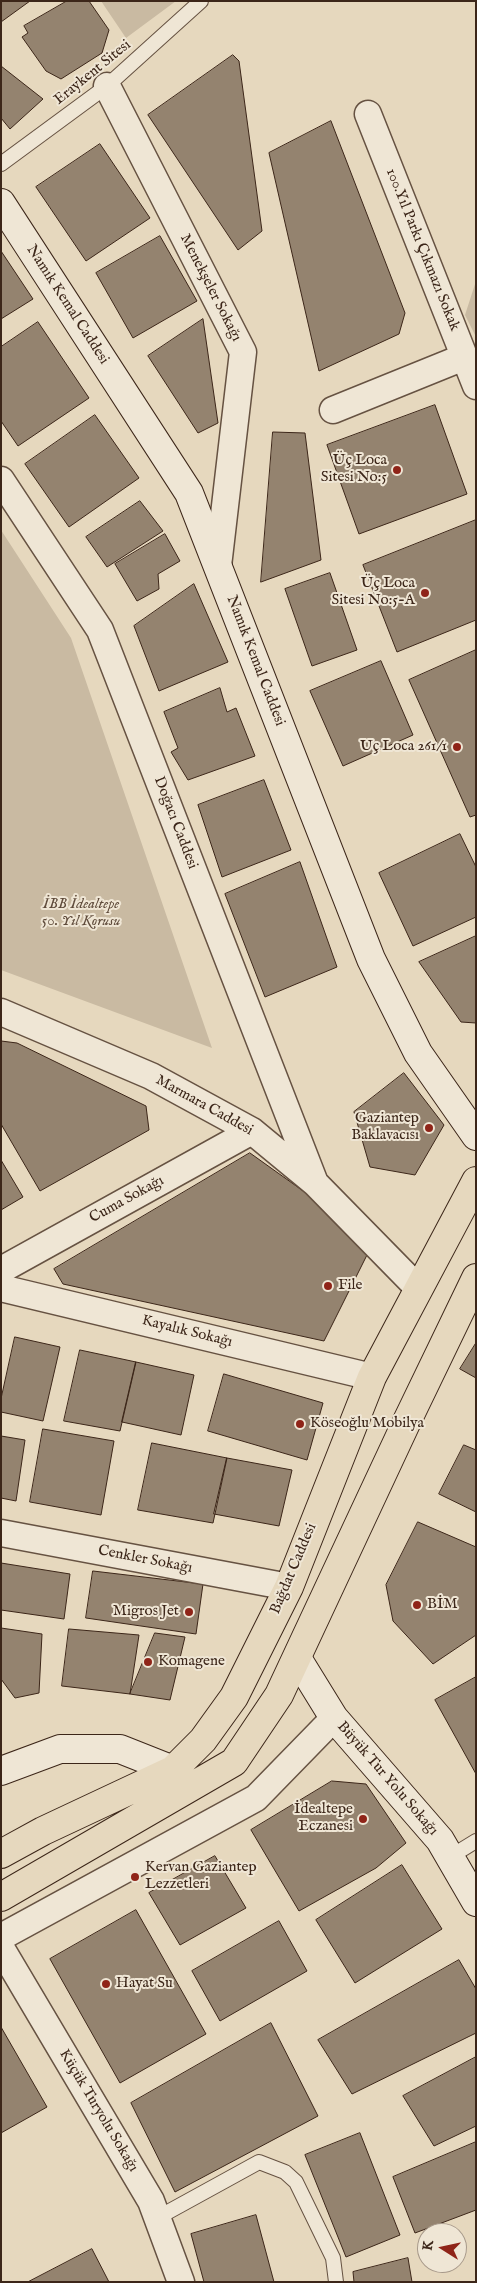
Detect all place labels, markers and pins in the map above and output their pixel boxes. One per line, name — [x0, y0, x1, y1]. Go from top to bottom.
place label: Üç Loca Sitesi No:5 — [321, 452, 387, 487]
marker: Üç Loca Sitesi No:5 — [391, 464, 403, 476]
place label: Üç Loca Sitesi No:5-A — [332, 575, 415, 610]
marker: Üç Loca Sitesi No:5-A — [419, 587, 431, 599]
place label: Uç Loca 261/1 — [360, 738, 447, 756]
marker: Uç Loca 261/1 — [451, 741, 463, 753]
place label: Gaziantep Baklavacısı — [351, 1110, 419, 1145]
marker: Gaziantep Baklavacısı — [423, 1122, 435, 1134]
place label: File — [338, 1277, 362, 1295]
marker: File — [322, 1280, 334, 1292]
place label: Köseoğlu Mobilya — [310, 1415, 424, 1433]
marker: Köseoğlu Mobilya — [294, 1418, 306, 1430]
place label: BİM — [427, 1596, 457, 1614]
marker: BİM — [411, 1599, 423, 1611]
place label: Migros Jet — [113, 1603, 179, 1621]
marker: Migros Jet — [183, 1606, 195, 1618]
place label: Komagene — [158, 1653, 225, 1671]
marker: Komagene — [142, 1656, 154, 1668]
place label: İdealtepe Eczanesi — [294, 1801, 353, 1836]
marker: İdealtepe Eczanesi — [357, 1813, 369, 1825]
place label: Kervan Gaziantep Lezzetleri — [145, 1859, 257, 1894]
marker: Kervan Gaziantep Lezzetleri — [129, 1871, 141, 1883]
place label: Hayat Su — [116, 1975, 173, 1993]
marker: Hayat Su — [100, 1978, 112, 1990]

